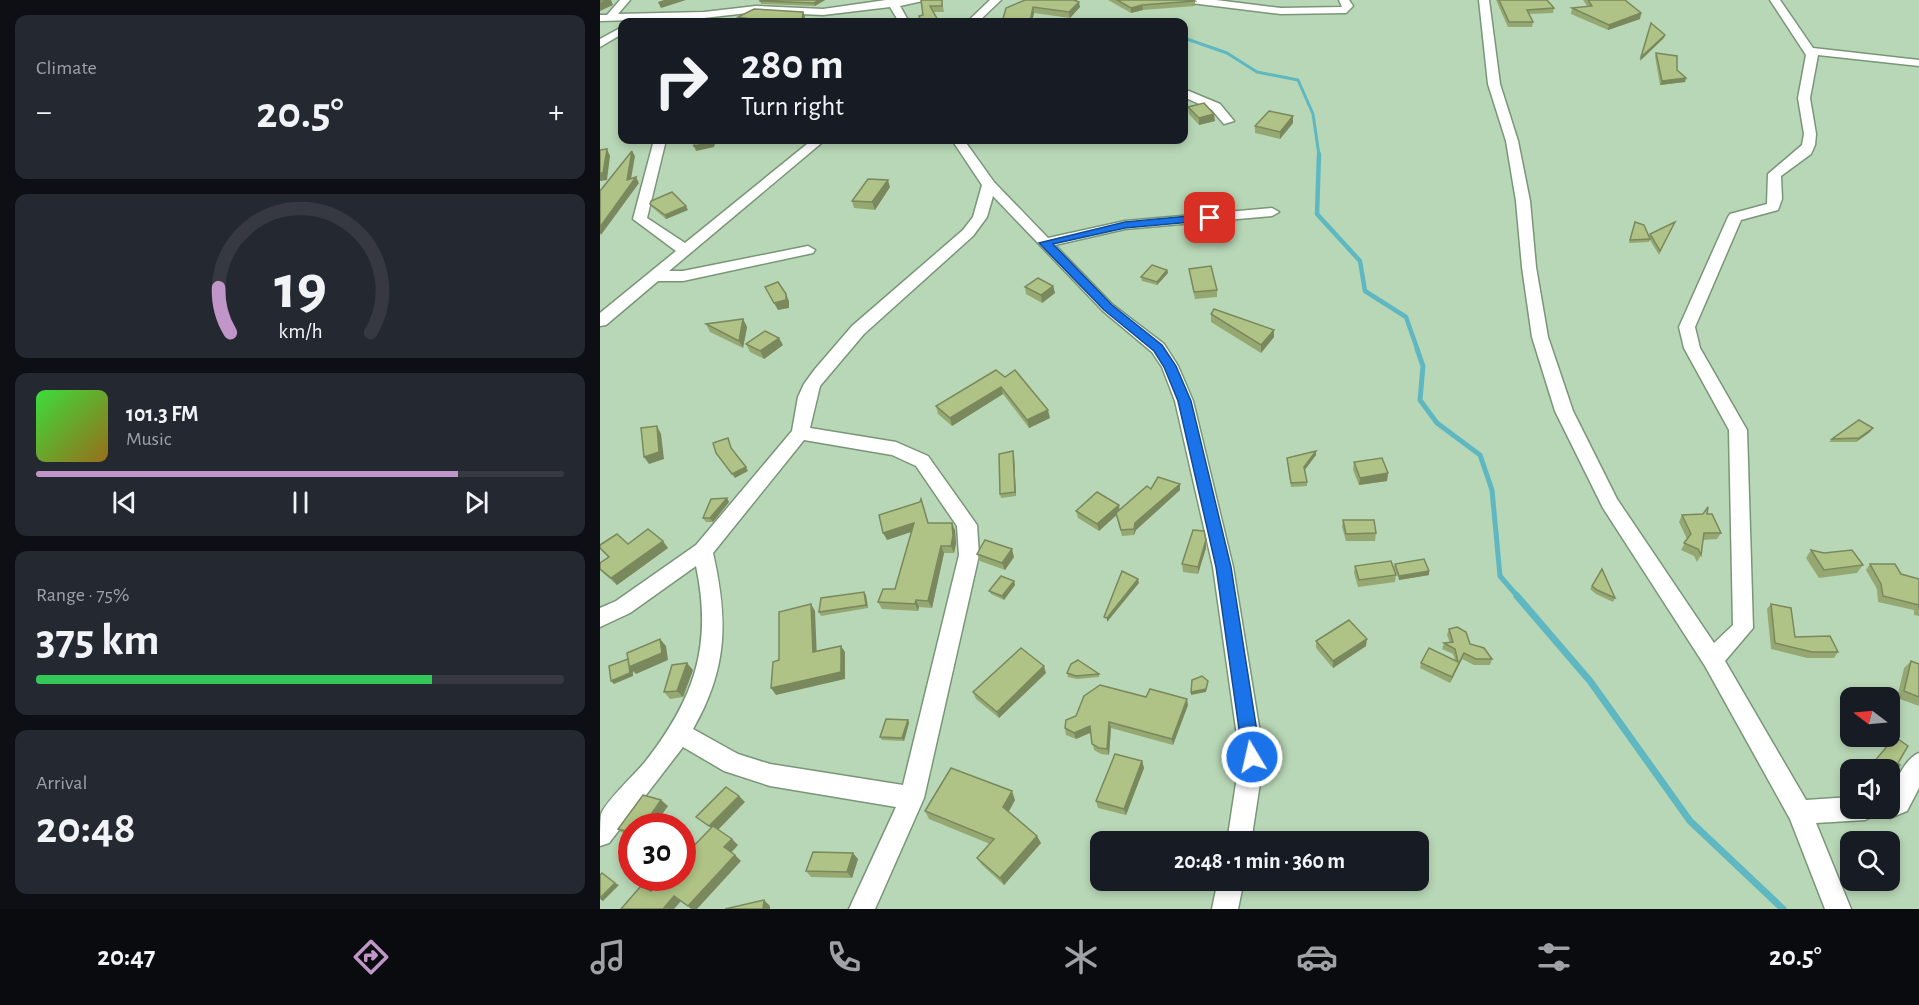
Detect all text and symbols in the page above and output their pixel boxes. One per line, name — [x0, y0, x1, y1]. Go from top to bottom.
icon: right — [642, 42, 720, 120]
text: 280 m — [741, 44, 844, 86]
text: Climate — [36, 58, 97, 78]
text: 20.5° — [256, 91, 344, 136]
text: Turn right — [741, 93, 844, 120]
text: − — [36, 96, 52, 129]
text: + — [548, 96, 564, 129]
pin — [1184, 192, 1235, 243]
icon: arrive — [1193, 201, 1226, 234]
text: 19 — [274, 257, 326, 319]
text: km/h — [278, 321, 322, 342]
text: 101.3 FM — [126, 403, 199, 425]
text: Music — [126, 429, 172, 449]
icon: previous — [108, 486, 141, 519]
icon: pause — [284, 486, 317, 519]
icon: next — [460, 486, 493, 519]
text: Range · 75% — [36, 585, 129, 605]
text: 375 km — [36, 618, 160, 663]
north arrow — [1840, 687, 1900, 747]
map controls — [1840, 687, 1900, 891]
position arrow — [1220, 725, 1284, 789]
button: sound — [1840, 759, 1900, 819]
text: Arrival — [36, 773, 87, 793]
text: 20:48 — [36, 806, 136, 851]
speed limit sign: 30 — [618, 813, 696, 891]
button: search — [1840, 831, 1900, 891]
text: 20:48 · 1 min · 360 m — [1174, 850, 1345, 872]
icon: directions — [350, 936, 392, 978]
icon: music — [587, 936, 629, 978]
icon: phone — [823, 936, 865, 978]
icon: climate — [1060, 936, 1102, 978]
icon: car — [1296, 936, 1338, 978]
icon: filters — [1533, 936, 1575, 978]
text: 20:47 — [97, 943, 155, 970]
text: 20.5° — [1769, 943, 1822, 970]

